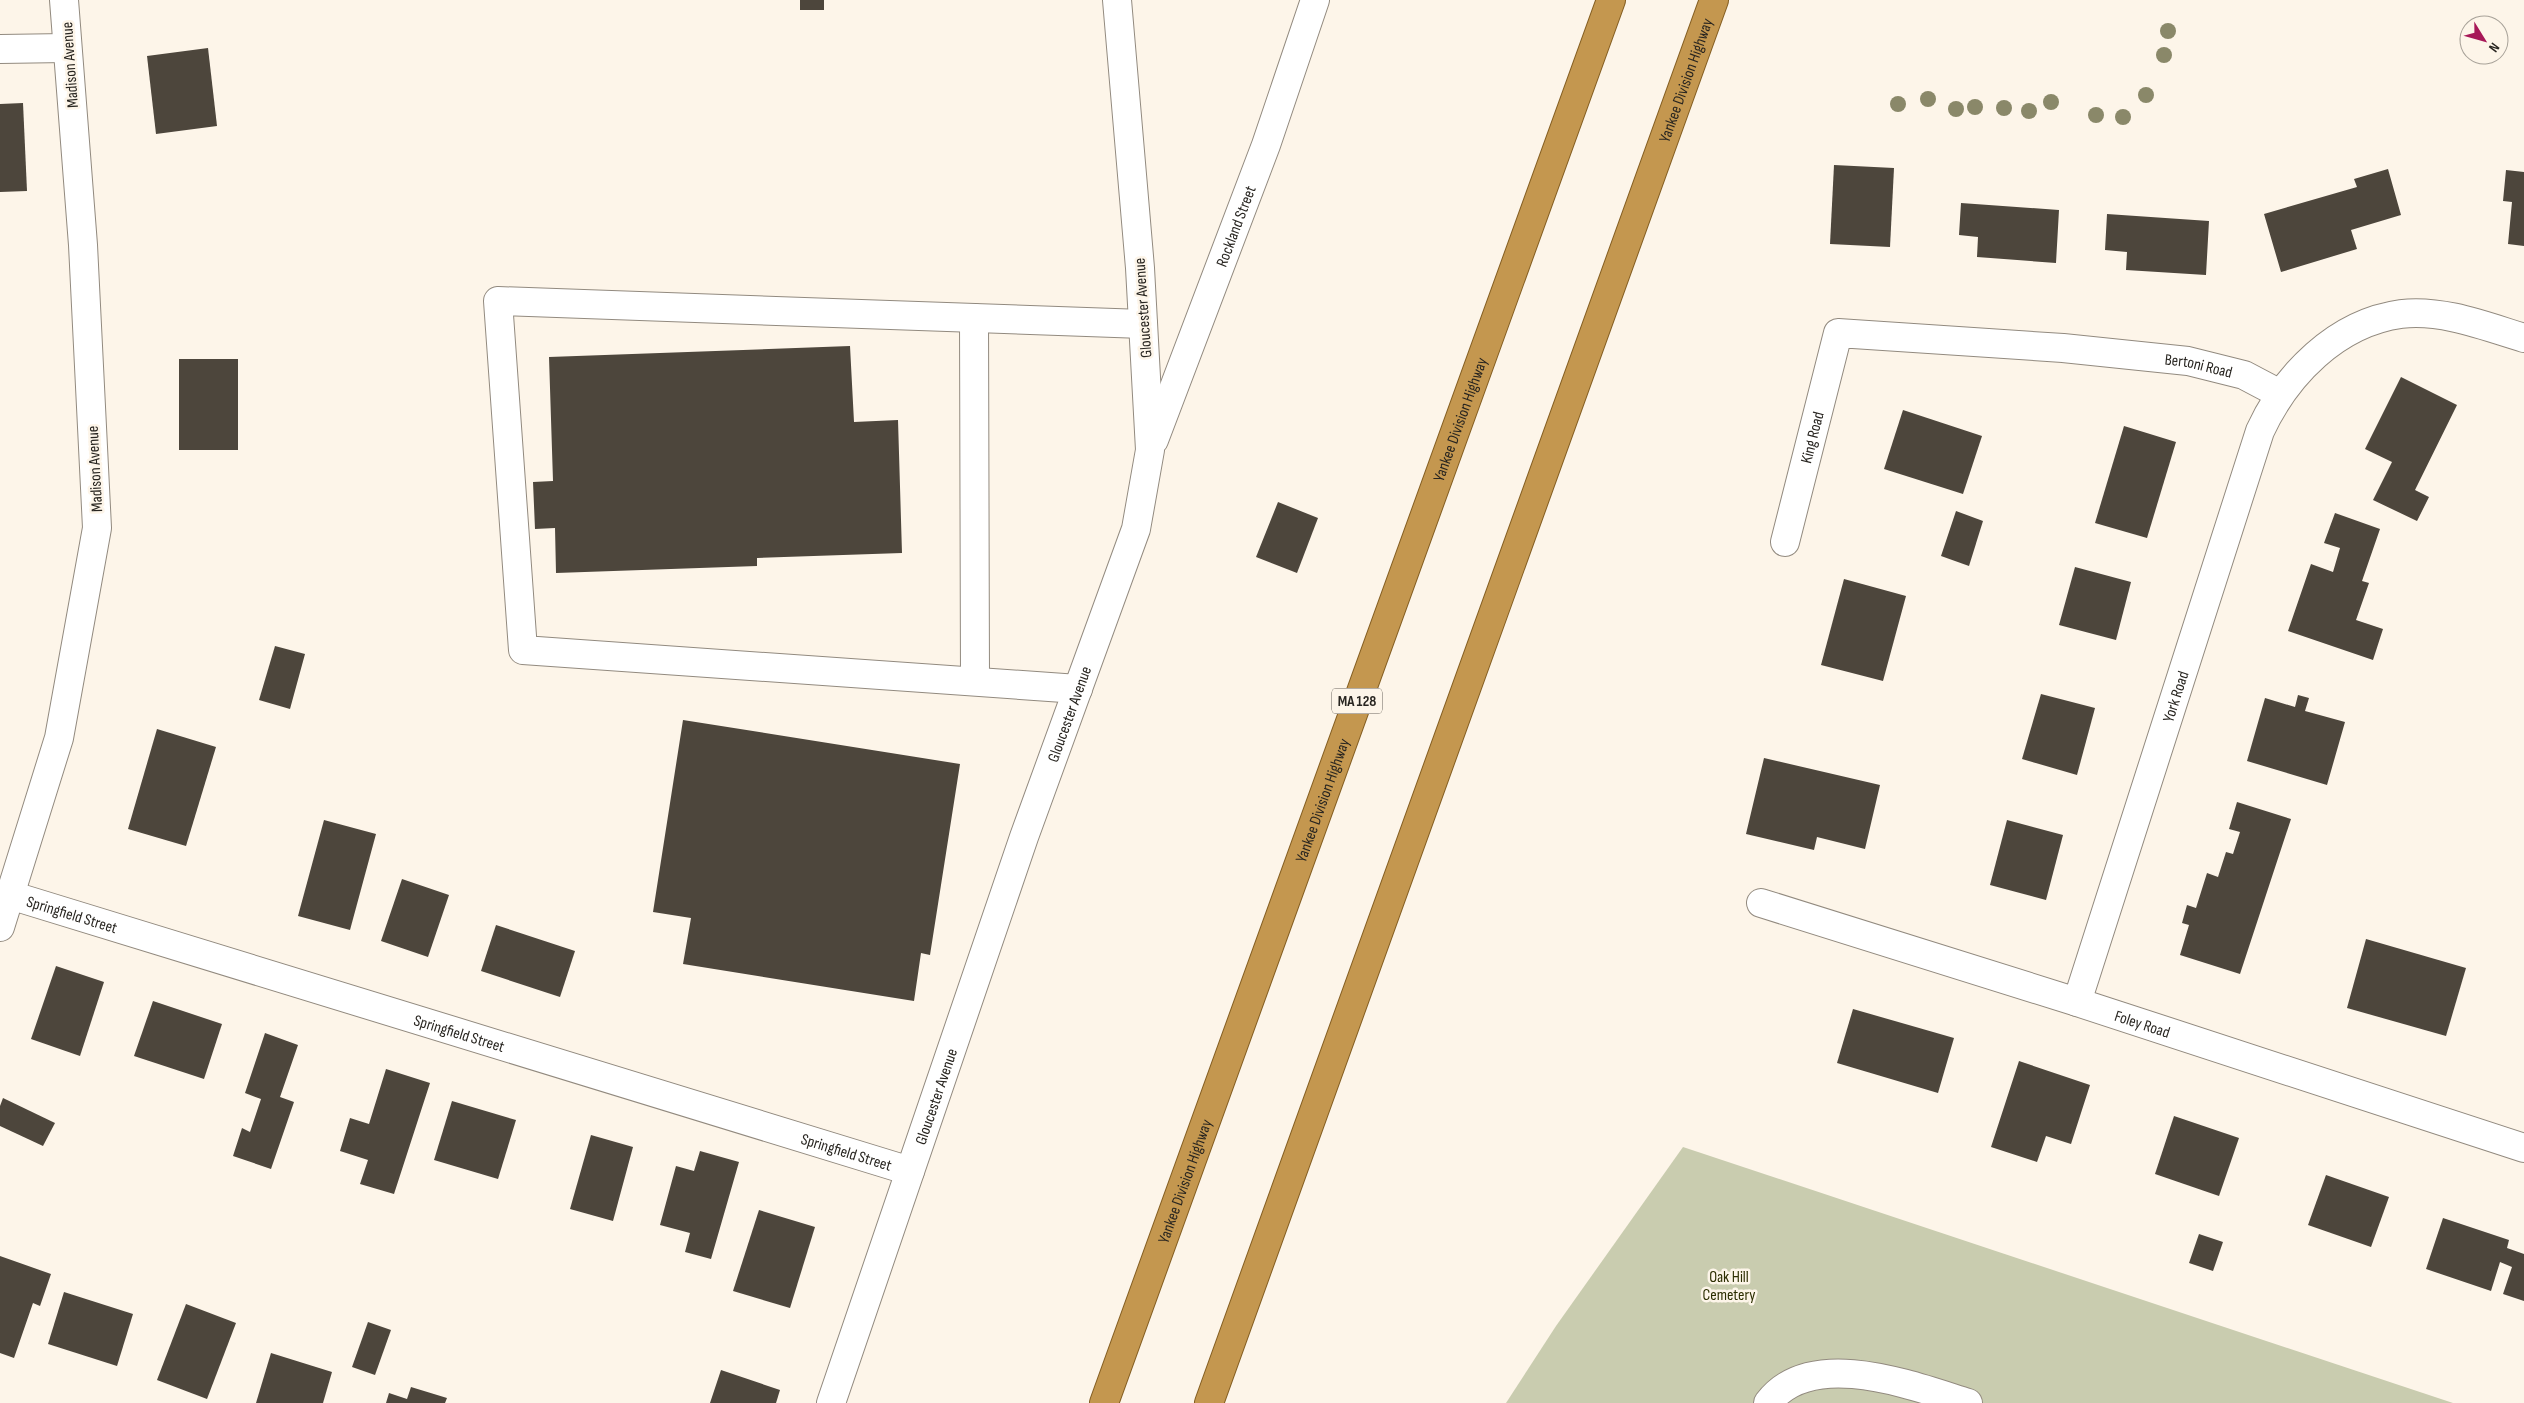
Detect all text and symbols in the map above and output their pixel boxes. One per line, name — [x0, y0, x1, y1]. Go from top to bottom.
north arrow — [2459, 15, 2509, 65]
street label: Yankee Division Highway — [1656, 16, 1718, 145]
street label: Madison Avenue — [58, 21, 83, 109]
text: N — [2485, 39, 2503, 56]
street label: Rockland Street — [1213, 183, 1261, 270]
street label: Gloucester Avenue — [1131, 257, 1156, 359]
street label: Bertoni Road — [2164, 351, 2234, 383]
street label: Yankee Division Highway — [1430, 355, 1492, 484]
street label: King Road — [1797, 410, 1829, 466]
street label: Madison Avenue — [84, 425, 107, 512]
street label: Gloucester Avenue — [1044, 664, 1096, 765]
street label: York Road — [2159, 669, 2193, 725]
road number: MA 128 — [1332, 688, 1382, 714]
street label: Yankee Division Highway — [1292, 736, 1354, 865]
street label: Springfield Street — [24, 893, 119, 938]
street label: Foley Road — [2112, 1007, 2172, 1043]
street label: Springfield Street — [411, 1011, 507, 1057]
street label: Gloucester Avenue — [912, 1046, 962, 1147]
street label: Yankee Division Highway — [1155, 1117, 1217, 1246]
street label: Springfield Street — [798, 1130, 894, 1176]
park label: Oak Hill Cemetery — [1703, 1268, 1755, 1305]

